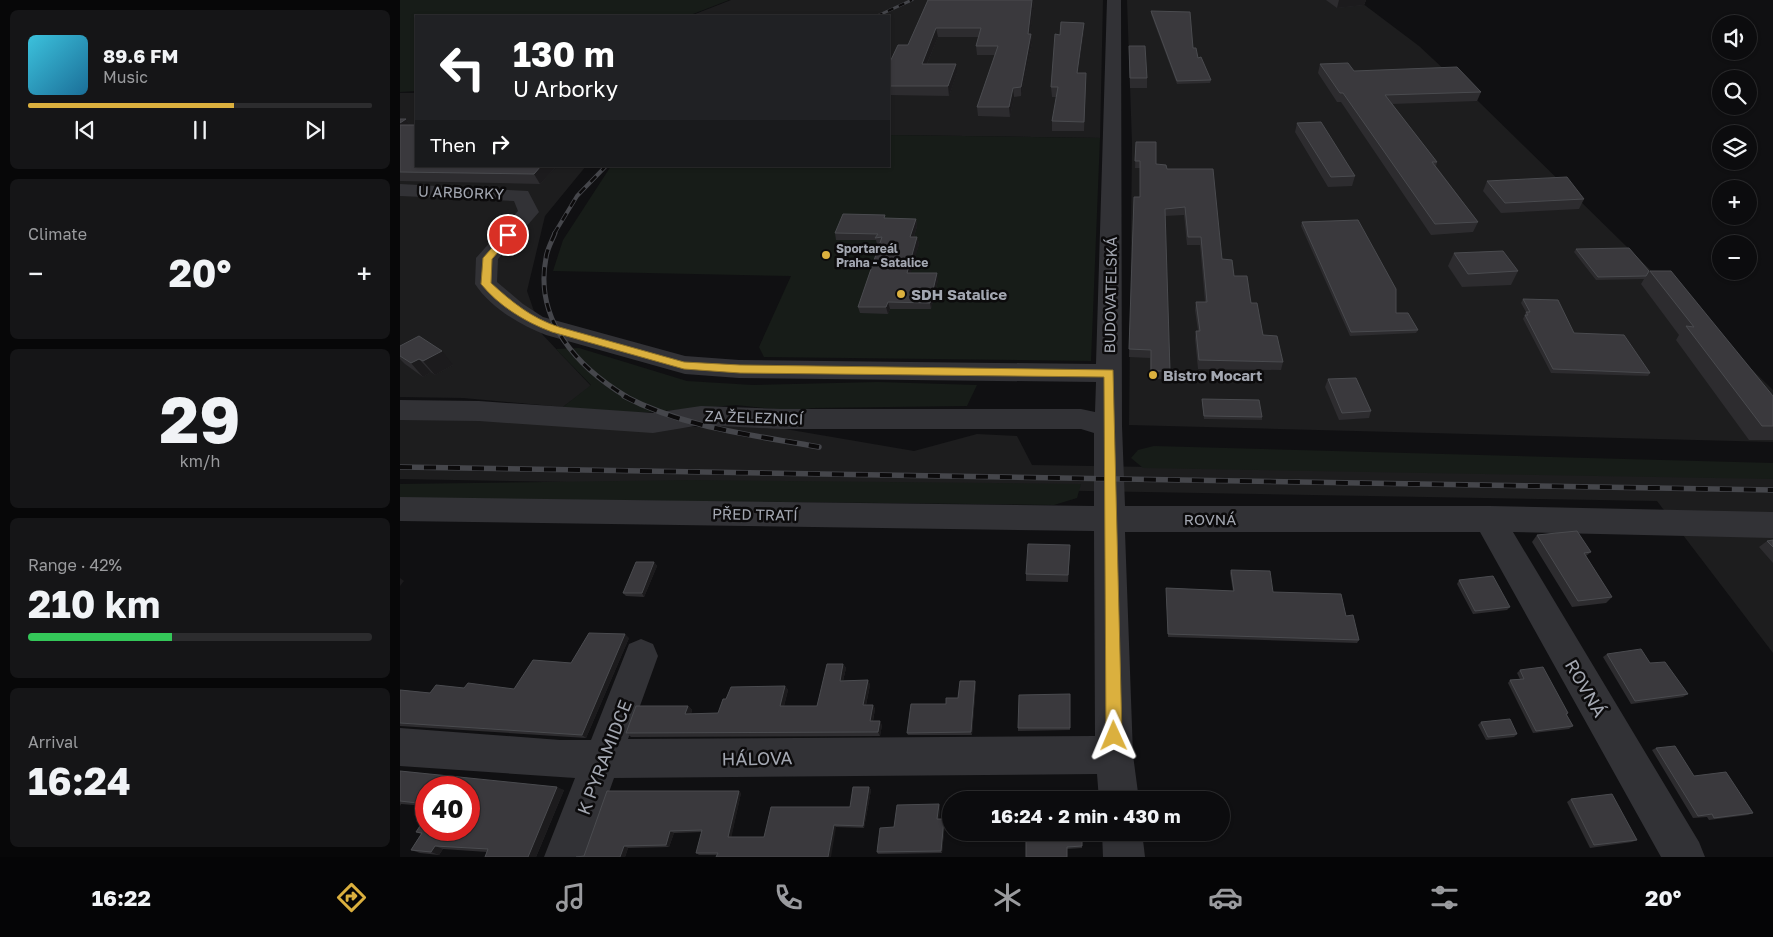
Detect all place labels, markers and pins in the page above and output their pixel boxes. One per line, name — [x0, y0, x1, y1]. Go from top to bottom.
pin — [487, 214, 529, 256]
place label: Sportareál Praha - Satalice — [836, 241, 928, 270]
marker: Sportareál Praha - Satalice — [820, 249, 832, 261]
place label: SDH Satalice — [911, 285, 1007, 303]
marker: SDH Satalice — [895, 288, 907, 300]
place label: Bistro Mocart — [1163, 366, 1262, 384]
marker: Bistro Mocart — [1147, 369, 1159, 381]

